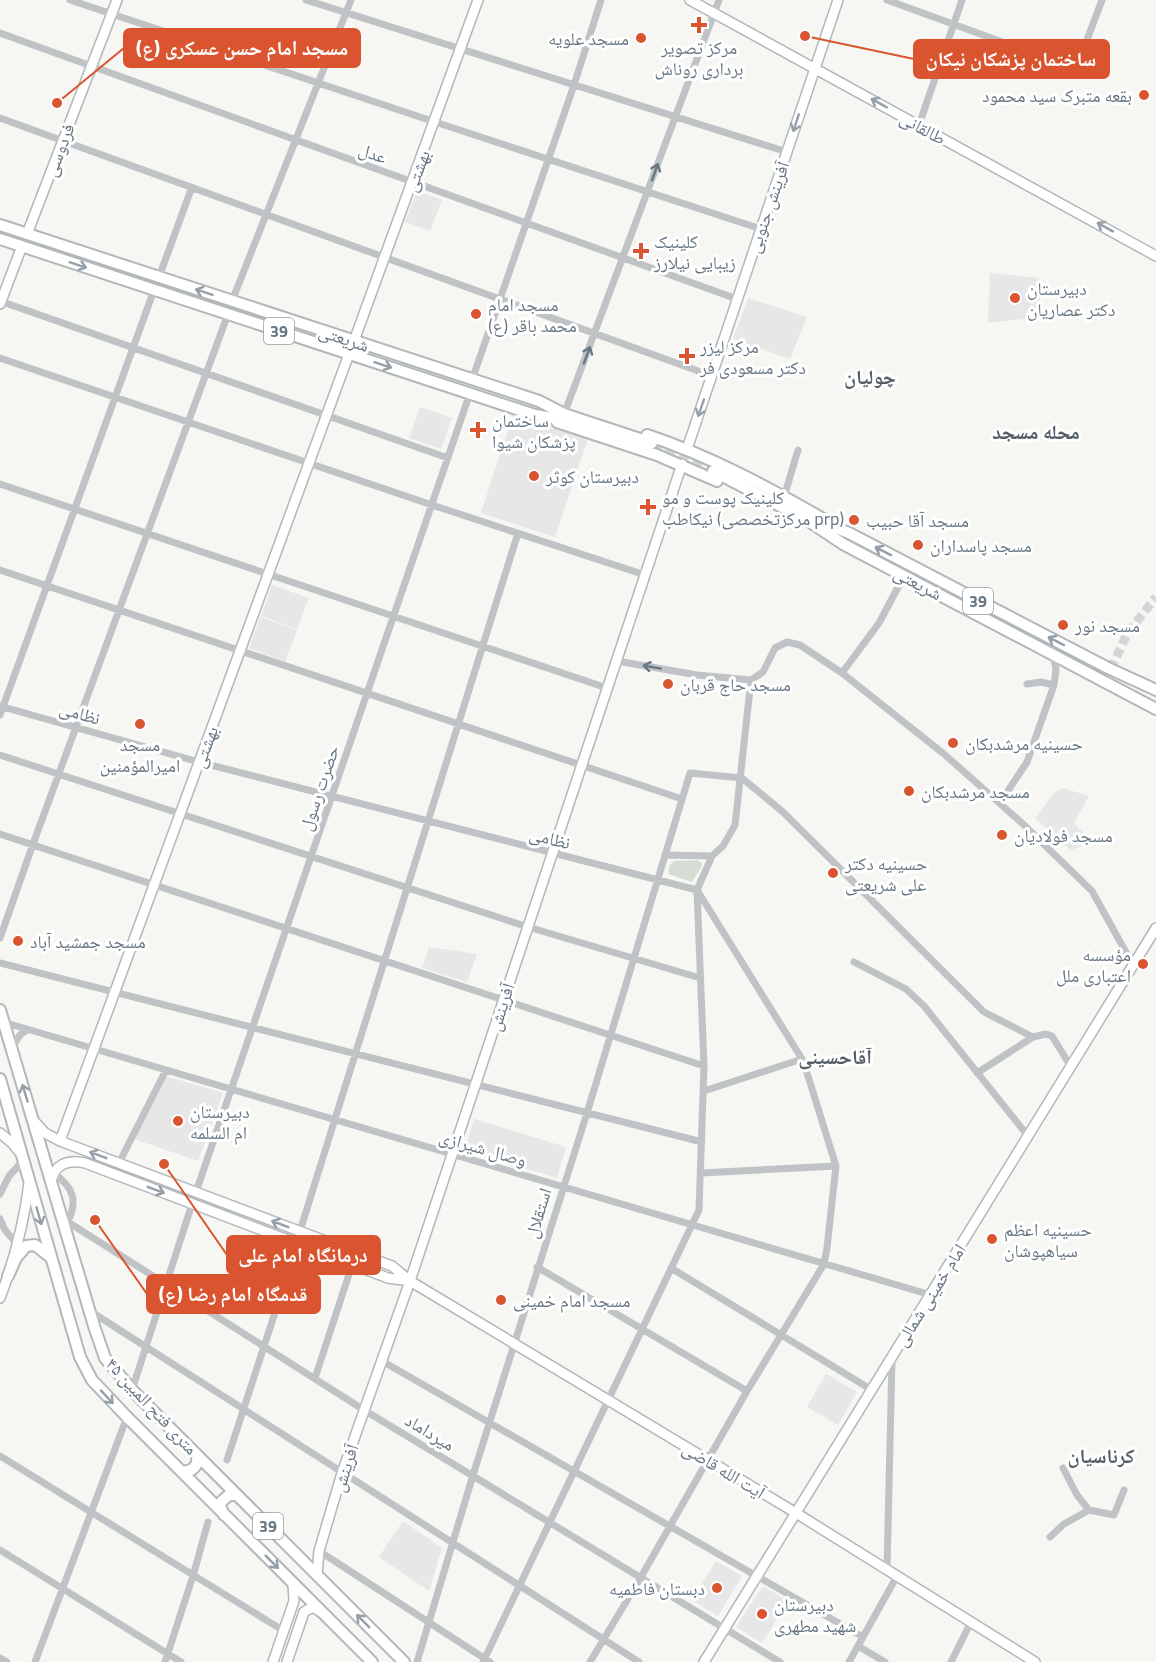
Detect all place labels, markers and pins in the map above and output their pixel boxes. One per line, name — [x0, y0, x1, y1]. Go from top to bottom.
marker: مرکز تصویر برداری روناش — [690, 16, 708, 34]
place label: مسجد علویه — [548, 25, 629, 52]
callout: مسجد امام حسن عسکری (ع) — [124, 29, 360, 67]
marker: مسجد علویه — [634, 31, 648, 45]
place label: مرکز تصویر برداری روناش — [654, 34, 744, 82]
callout: ساختمان پزشکان نیکان — [914, 40, 1109, 78]
place label: بقعه متبرک سید محمود — [982, 82, 1132, 109]
marker: بقعه متبرک سید محمود — [1137, 88, 1151, 102]
place label: کلینیک زیبایی نیلارز — [653, 228, 736, 276]
marker: کلینیک زیبایی نیلارز — [632, 242, 650, 260]
place label: دبیرستان دکتر عصاریان — [1027, 275, 1116, 323]
place label: مسجد امام محمد باقر (ع) — [488, 291, 577, 339]
marker: دبیرستان دکتر عصاریان — [1008, 291, 1022, 305]
marker: مسجد امام محمد باقر (ع) — [469, 307, 483, 321]
place label: مرکز لیزر دکتر مسعودی فر — [699, 333, 806, 381]
marker: مرکز لیزر دکتر مسعودی فر — [678, 347, 696, 365]
place label: ساختمان پزشکان شیوا — [492, 407, 576, 455]
marker: ساختمان پزشکان شیوا — [469, 421, 487, 439]
place label: دبیرستان کوثر — [545, 463, 639, 490]
marker: دبیرستان کوثر — [527, 469, 541, 483]
place label: کلینیک پوست و مو نیکاطب (مرکزتخصصی prp) — [662, 484, 844, 532]
marker: کلینیک پوست و مو نیکاطب (مرکزتخصصی prp) — [639, 498, 657, 516]
place label: مسجد آقا حبیب — [866, 507, 969, 534]
marker: مسجد آقا حبیب — [847, 513, 861, 527]
place label: مسجد پاسداران — [930, 532, 1032, 559]
marker: مسجد پاسداران — [911, 538, 925, 552]
place label: مسجد نور — [1074, 612, 1140, 639]
marker: مسجد نور — [1056, 618, 1070, 632]
place label: مسجد حاج قربان — [680, 671, 791, 698]
marker: مسجد حاج قربان — [661, 677, 675, 691]
marker: مسجد امیرالمؤمنین — [133, 717, 147, 731]
place label: حسینیه مرشدبکان — [965, 730, 1083, 757]
place label: مسجد امیرالمؤمنین — [100, 731, 180, 779]
marker: حسینیه مرشدبکان — [946, 736, 960, 750]
place label: مسجد مرشدبکان — [921, 778, 1030, 805]
marker: مسجد مرشدبکان — [902, 784, 916, 798]
place label: مسجد فولادیان — [1014, 822, 1113, 849]
marker: مسجد فولادیان — [995, 828, 1009, 842]
place label: حسینیه دکتر علی شریعتی — [844, 850, 927, 898]
marker: حسینیه دکتر علی شریعتی — [826, 866, 840, 880]
place label: مسجد جمشید آباد — [30, 928, 146, 955]
marker: مسجد جمشید آباد — [11, 934, 25, 948]
place label: مؤسسه اعتباری ملل — [1056, 941, 1131, 989]
marker: مؤسسه اعتباری ملل — [1136, 957, 1150, 971]
place label: دبیرستان ام السلمه — [190, 1098, 250, 1146]
marker: دبیرستان ام السلمه — [171, 1114, 185, 1128]
place label: حسینیه اعظم سیاهپوشان — [1004, 1216, 1092, 1264]
marker: حسینیه اعظم سیاهپوشان — [985, 1232, 999, 1246]
callout: درمانگاه امام علی — [227, 1236, 380, 1274]
callout: قدمگاه امام رضا (ع) — [147, 1275, 320, 1313]
place label: مسجد امام خمینی — [513, 1287, 630, 1314]
marker: مسجد امام خمینی — [494, 1293, 508, 1307]
place label: دبستان فاطمیه — [609, 1575, 705, 1602]
marker: دبستان فاطمیه — [710, 1581, 724, 1595]
place label: دبیرستان شهید مطهری — [774, 1591, 856, 1639]
marker: دبیرستان شهید مطهری — [755, 1607, 769, 1621]

